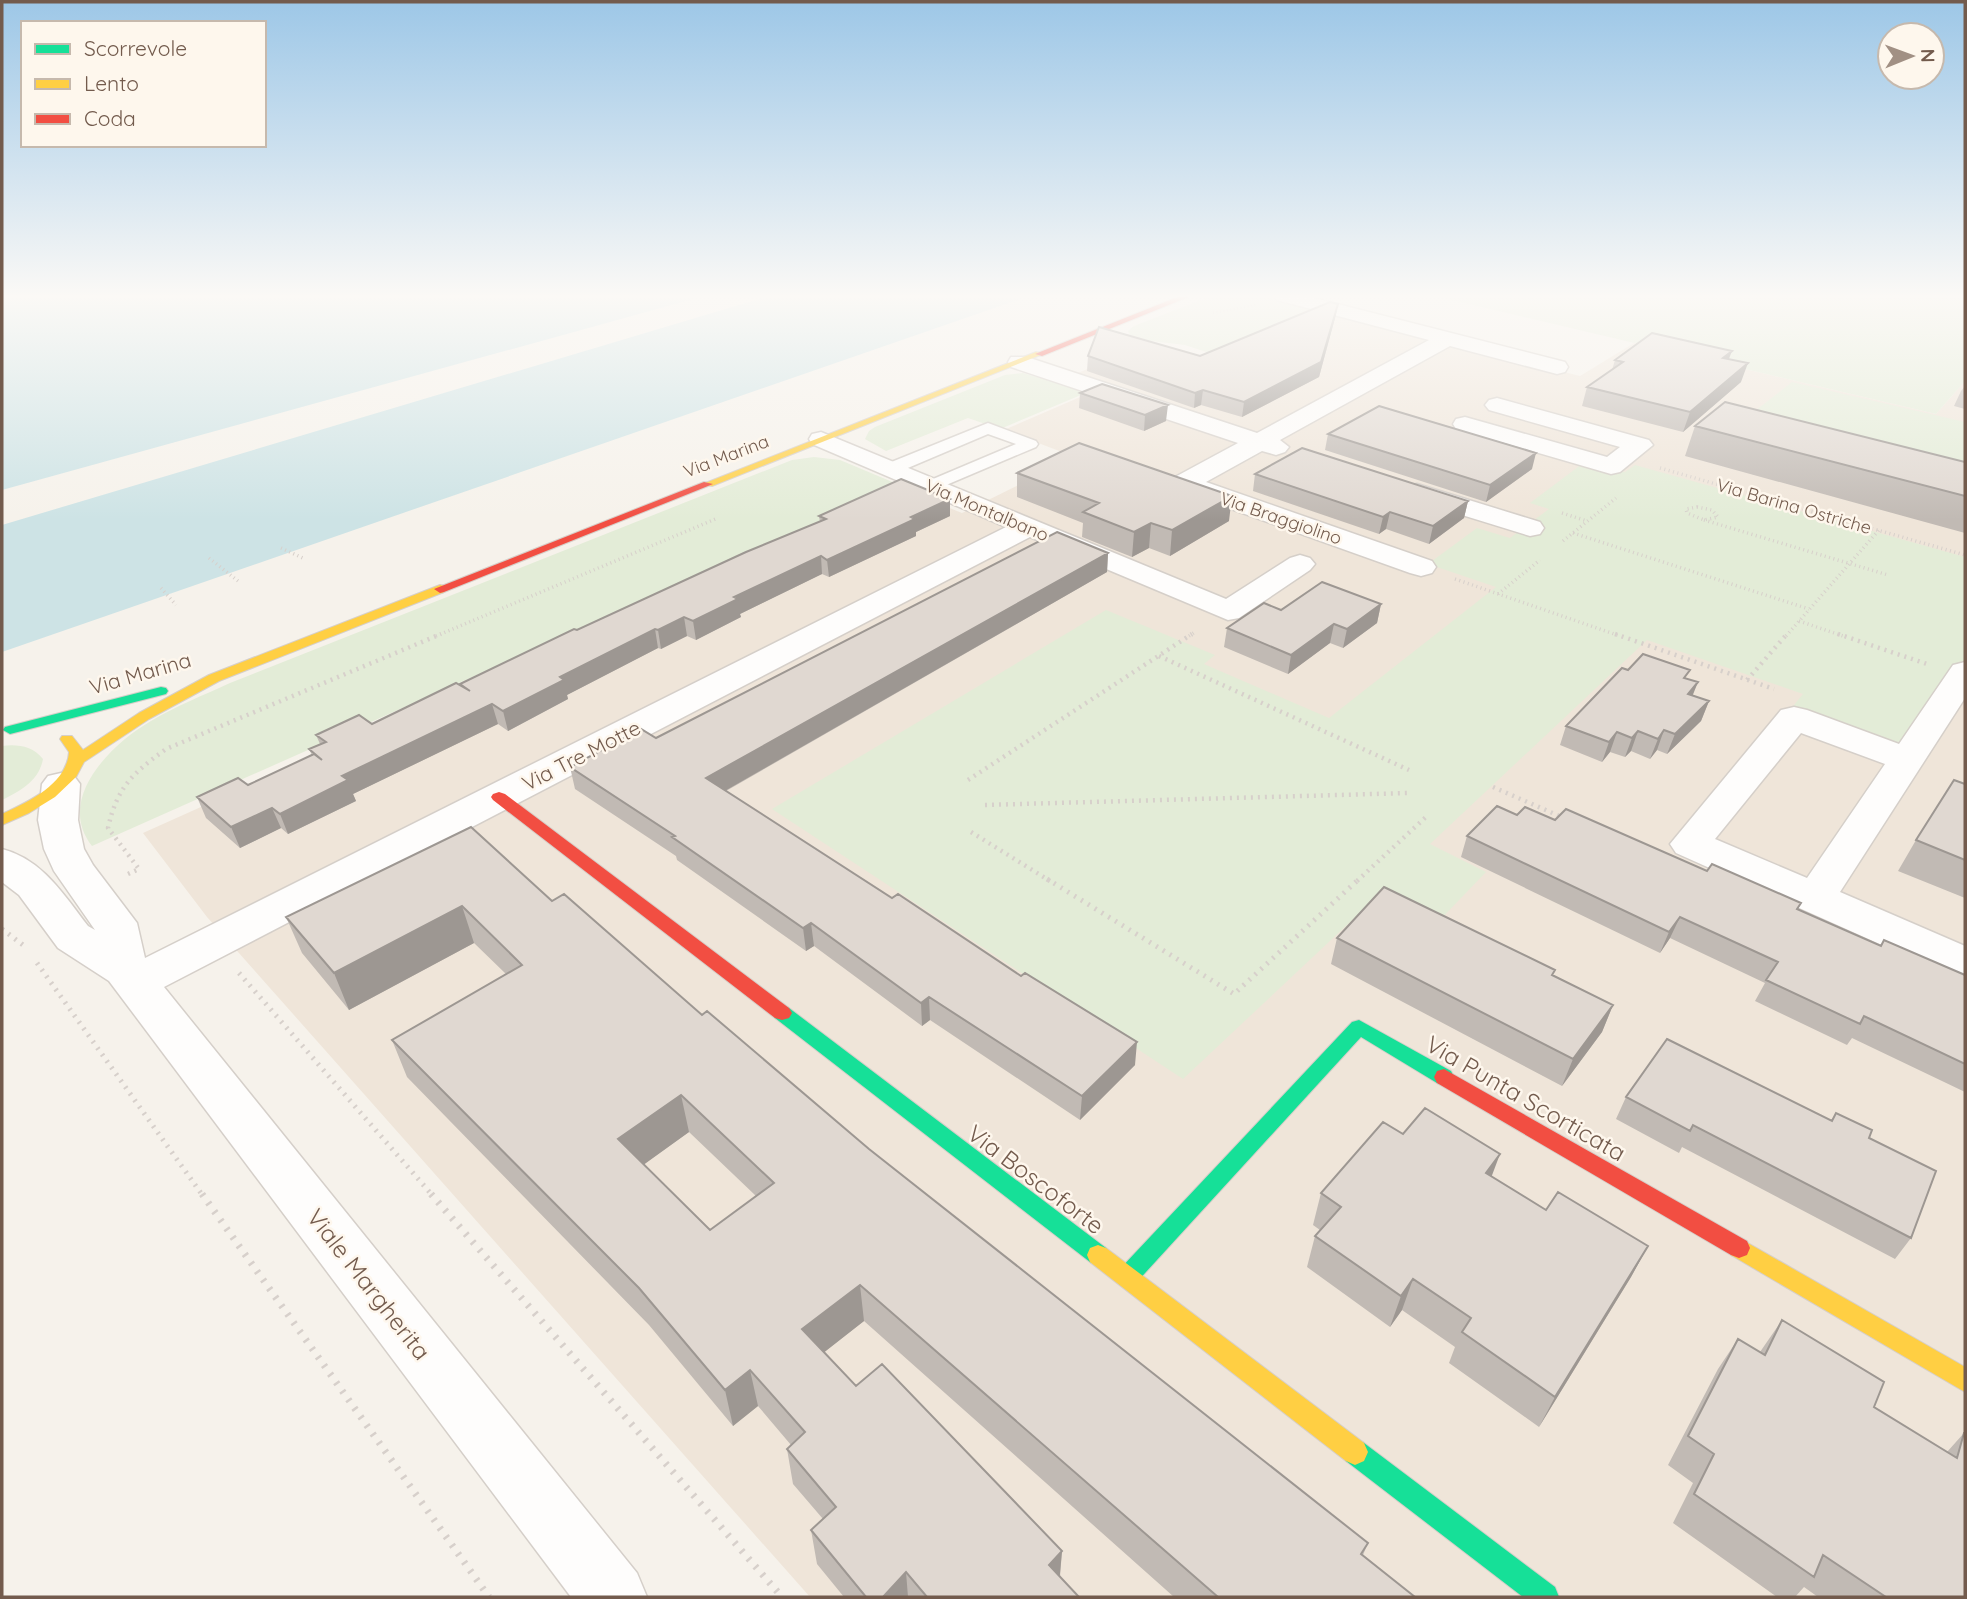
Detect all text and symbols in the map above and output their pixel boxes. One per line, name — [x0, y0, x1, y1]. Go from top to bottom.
legend — [21, 21, 266, 147]
north arrow — [1876, 21, 1946, 91]
text: Scorrevole — [84, 35, 187, 61]
text: N — [1916, 49, 1940, 63]
text: Lento — [84, 70, 139, 96]
text: Coda — [84, 105, 136, 131]
street label: Via Marina — [680, 429, 772, 483]
street label: Via Barina Ostriche — [1714, 473, 1874, 539]
street label: Via Montalbano — [922, 474, 1052, 546]
street label: Via Braggiolino — [1217, 486, 1345, 550]
street label: Via Marina — [86, 646, 194, 700]
street label: Via Tre Motte — [517, 714, 645, 796]
street label: Via Punta Scorticata — [1421, 1029, 1631, 1167]
street label: Via Boscoforte — [962, 1118, 1110, 1240]
street label: Viale Margherita — [301, 1202, 437, 1366]

